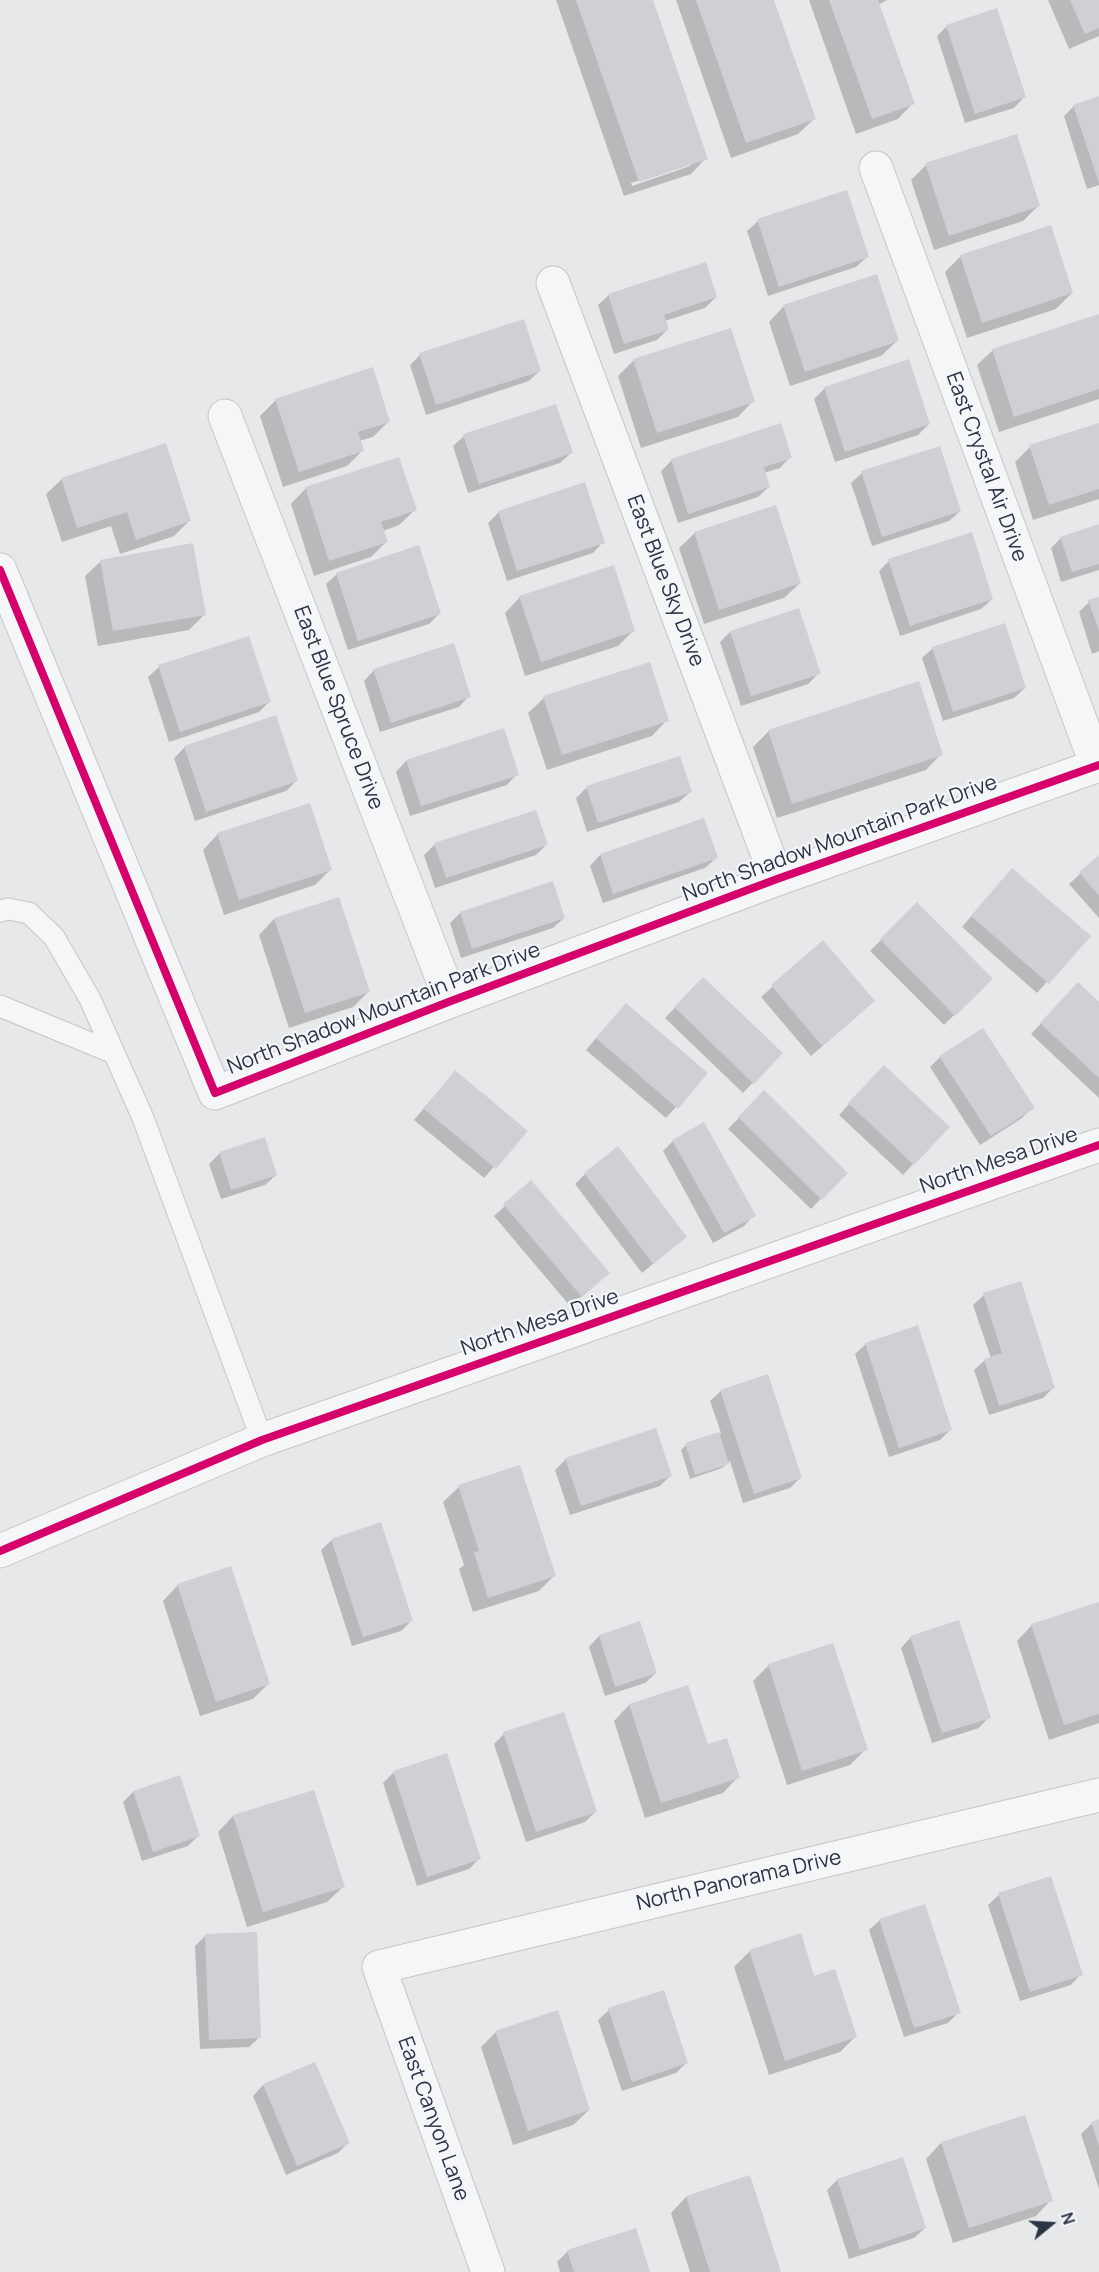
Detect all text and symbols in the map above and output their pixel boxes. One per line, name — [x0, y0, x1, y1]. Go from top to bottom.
street label: East Crystal Air Drive — [940, 369, 1032, 565]
street label: East Blue Sky Drive — [621, 492, 709, 670]
street label: East Blue Spruce Drive — [287, 603, 389, 813]
street label: North Shadow Mountain Park Drive — [679, 770, 1001, 908]
street label: North Shadow Mountain Park Drive — [224, 938, 544, 1080]
street label: North Mesa Drive — [917, 1122, 1081, 1200]
street label: North Mesa Drive — [458, 1284, 622, 1362]
street label: North Panorama Drive — [634, 1845, 844, 1917]
street label: East Canyon Lane — [392, 2033, 474, 2205]
north arrow — [1021, 2194, 1081, 2254]
text: N — [1056, 2210, 1080, 2227]

